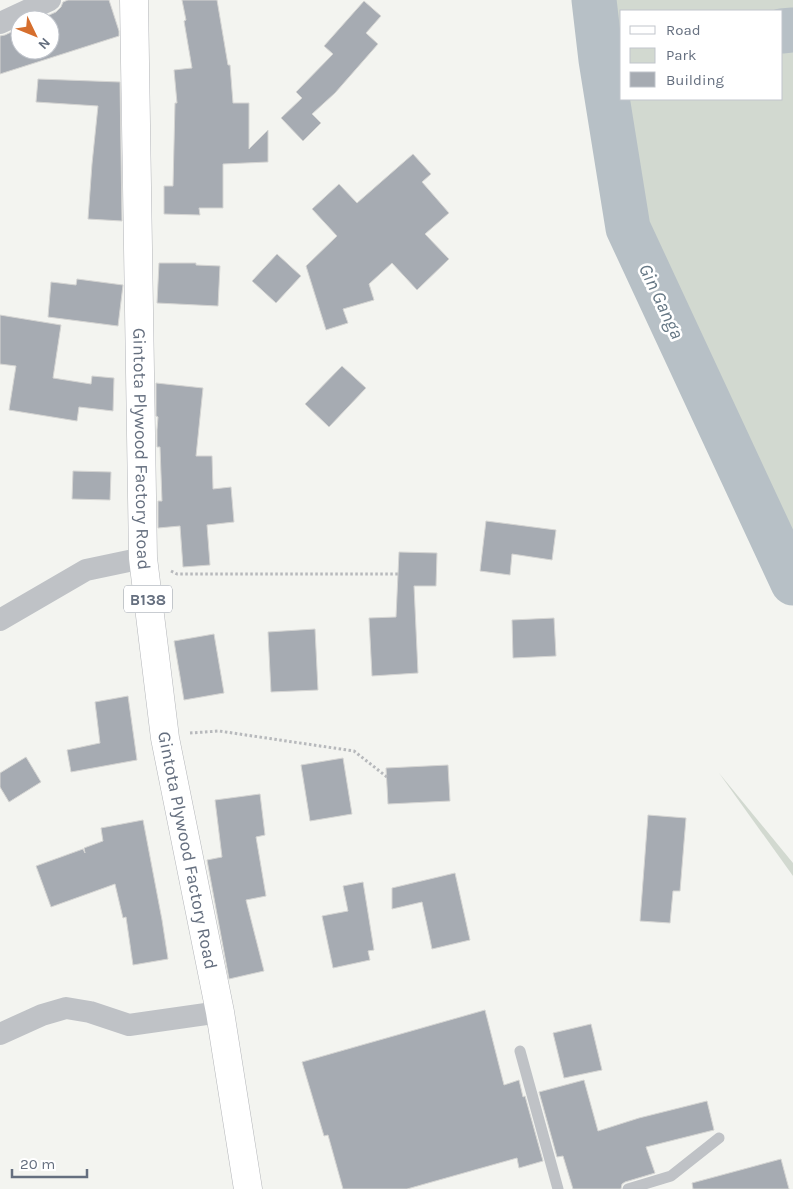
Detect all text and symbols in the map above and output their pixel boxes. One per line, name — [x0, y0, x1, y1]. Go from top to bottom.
north arrow — [10, 10, 60, 60]
legend — [620, 10, 783, 100]
text: Road — [666, 21, 701, 39]
text: N — [34, 34, 54, 53]
text: Park — [666, 46, 696, 64]
text: Building — [666, 71, 724, 89]
water label: Gin Ganga — [634, 260, 688, 343]
street label: Gintota Plywood Factory Road — [128, 328, 155, 571]
road number: B138 — [124, 586, 172, 612]
street label: Gintota Plywood Factory Road — [153, 730, 222, 971]
scale bar — [12, 1146, 88, 1178]
text: 20 m — [20, 1155, 55, 1173]

